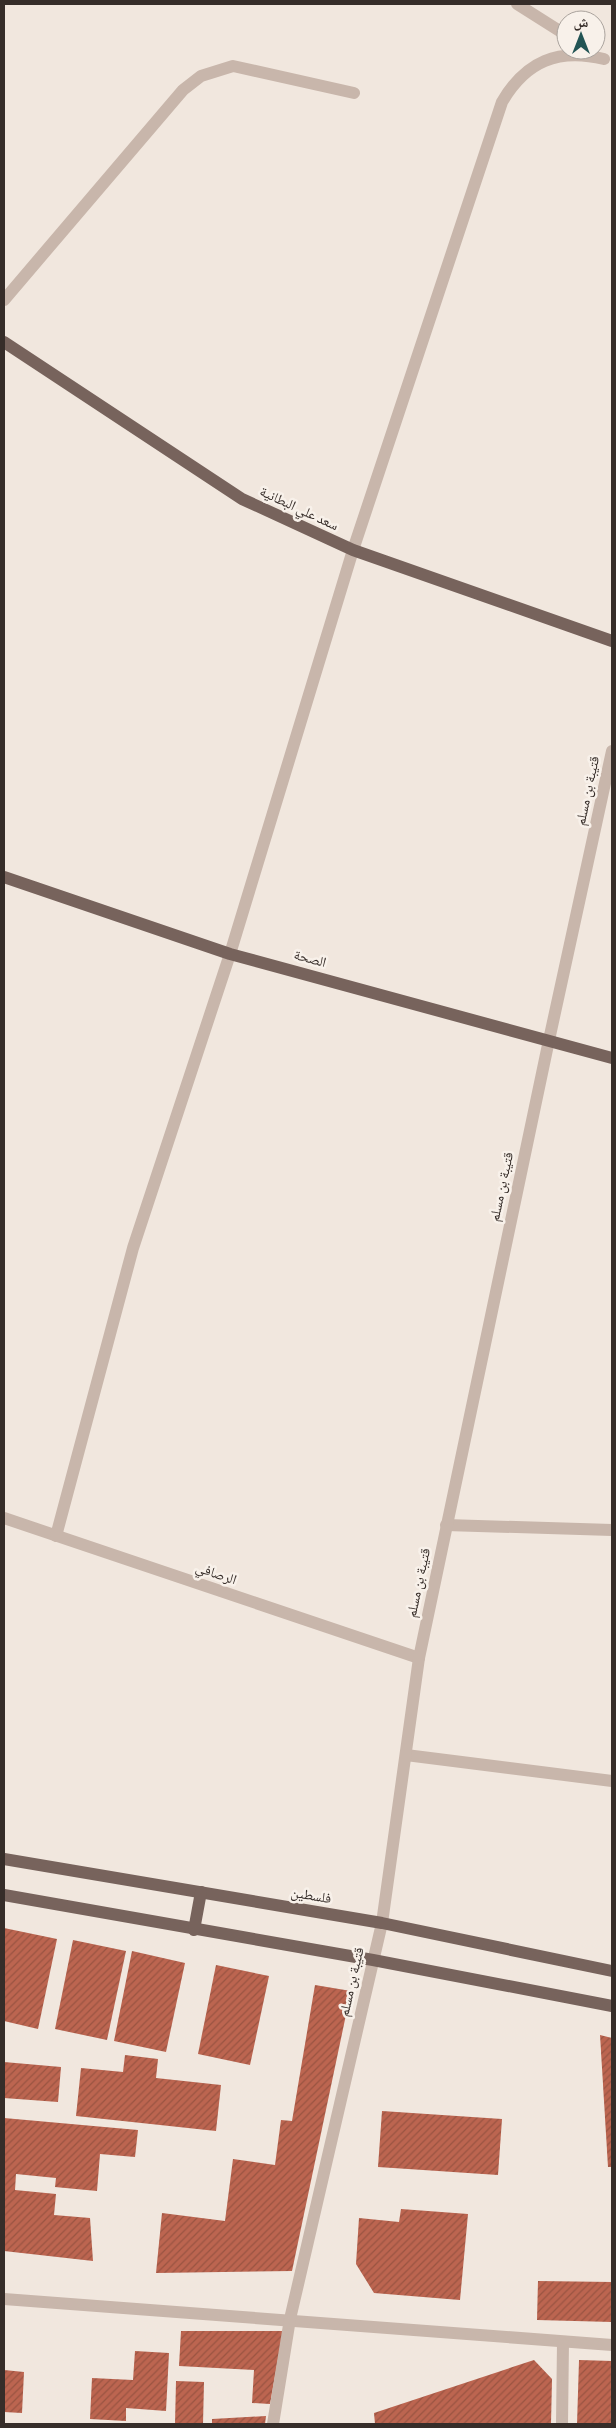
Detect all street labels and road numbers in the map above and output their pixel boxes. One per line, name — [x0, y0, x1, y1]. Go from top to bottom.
street label: سعد علي البطانية — [256, 482, 342, 537]
street label: قتيبة بن مسلم — [571, 754, 605, 828]
street label: الصحة — [292, 945, 328, 973]
street label: قتيبة بن مسلم — [485, 1150, 519, 1224]
street label: قتيبة بن مسلم — [402, 1546, 436, 1620]
street label: الرصافي — [193, 1558, 239, 1591]
street label: فلسطين — [289, 1883, 333, 1909]
street label: قتيبة بن مسلم — [334, 1945, 370, 2019]

